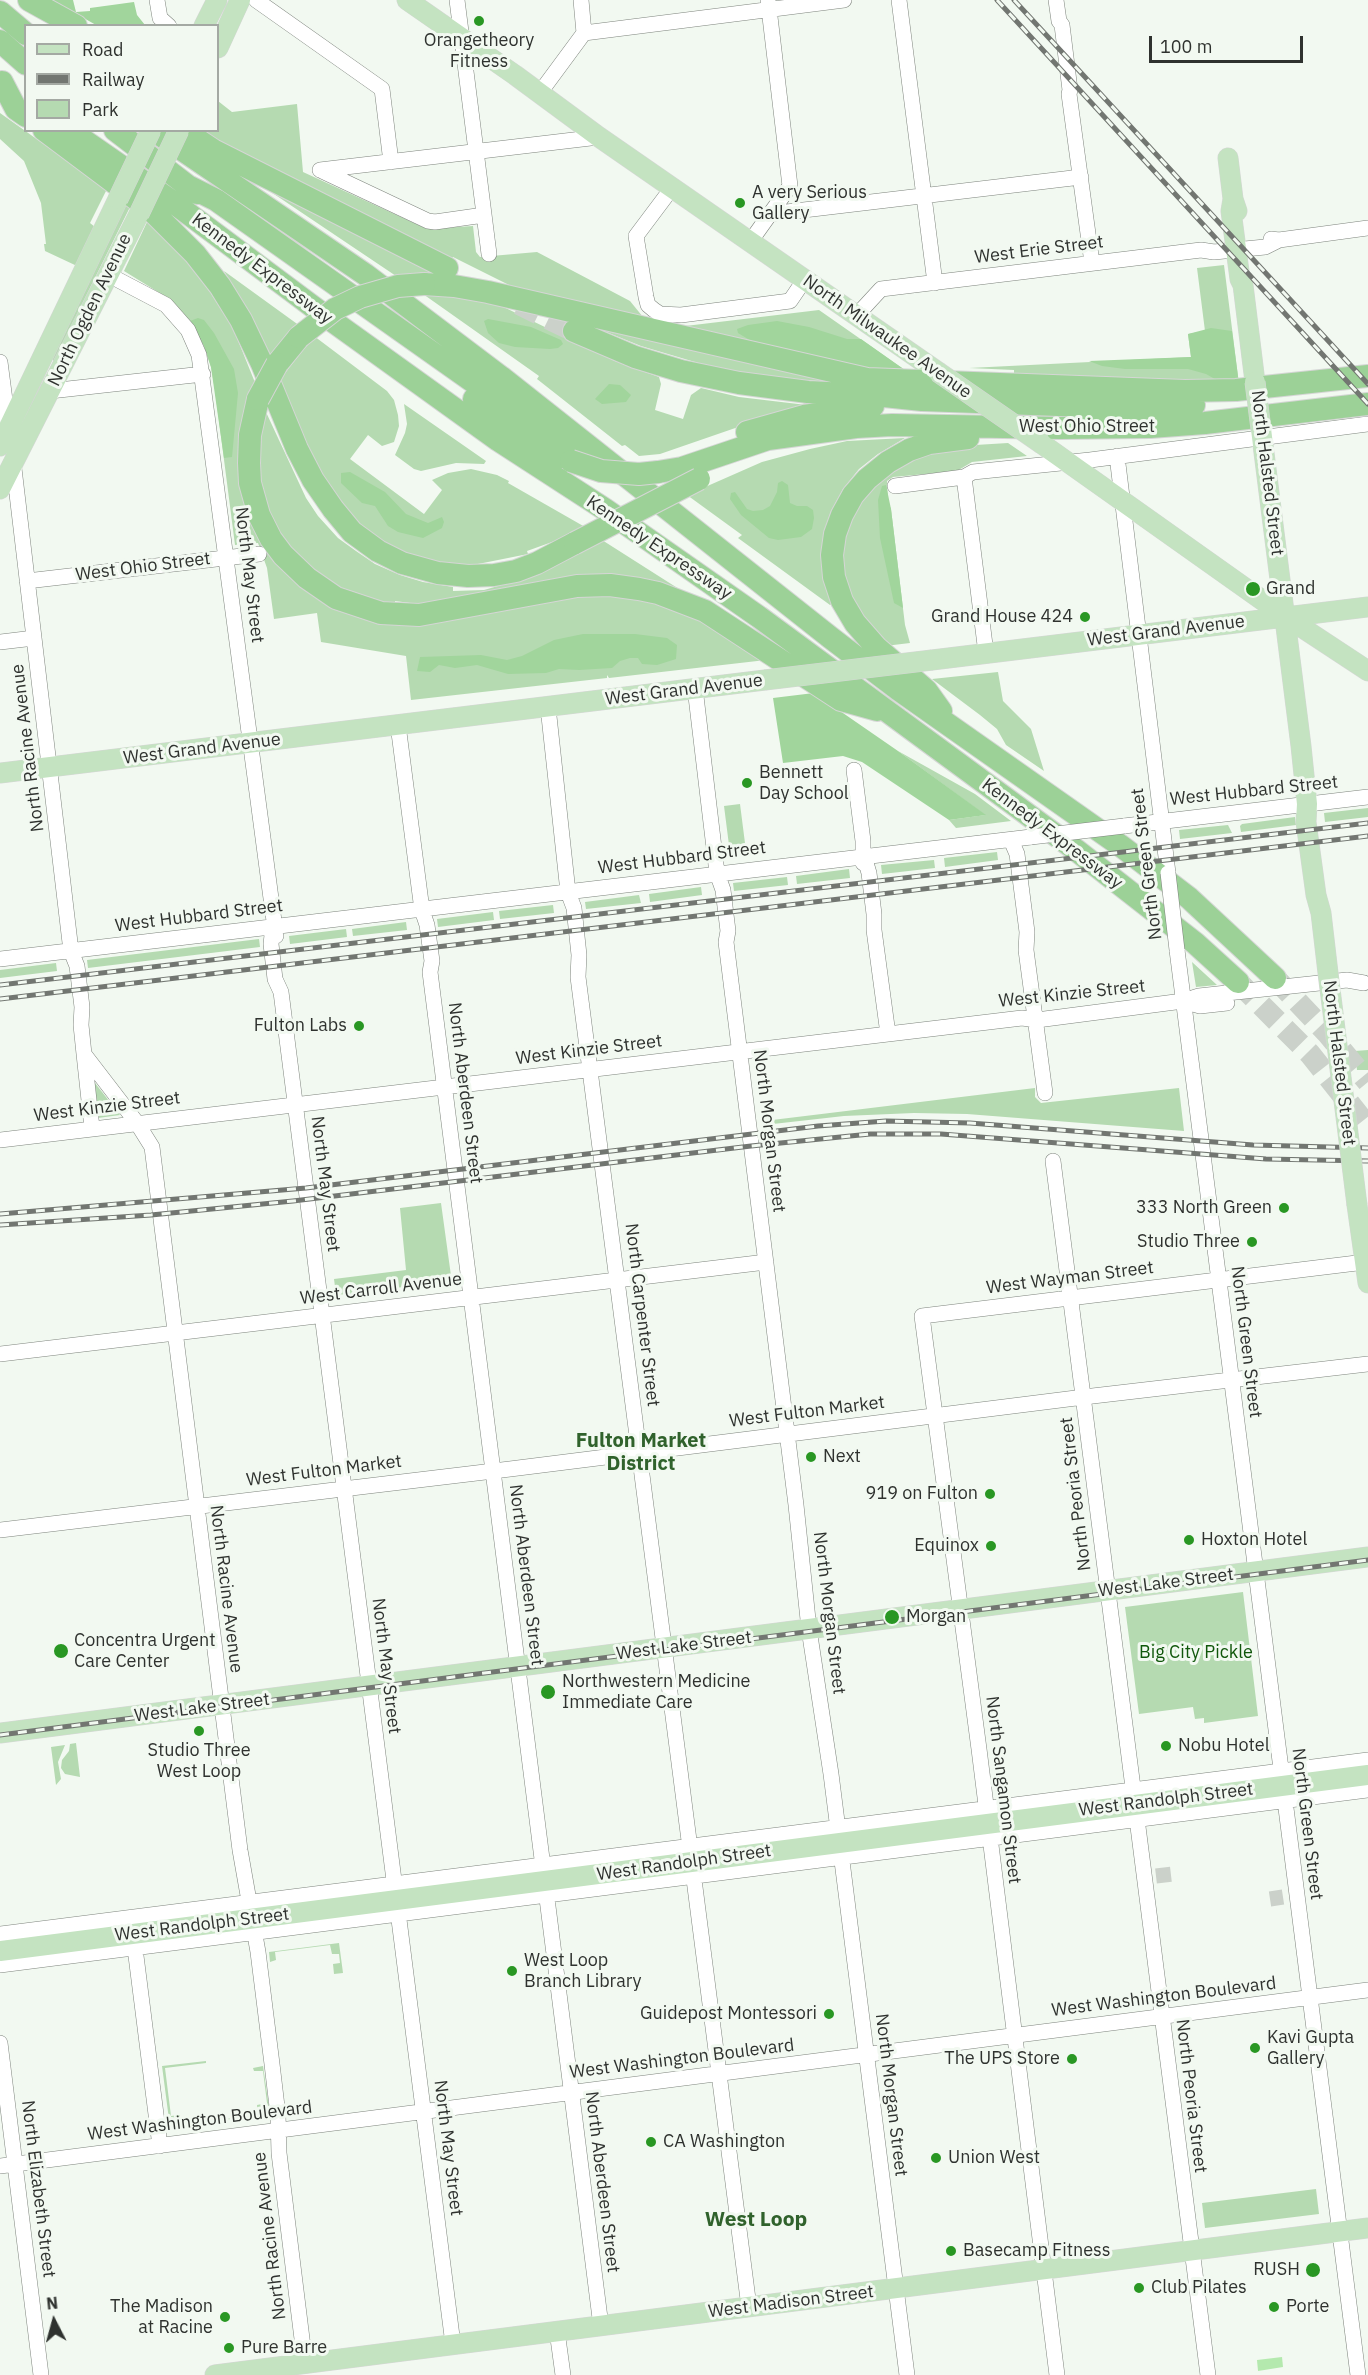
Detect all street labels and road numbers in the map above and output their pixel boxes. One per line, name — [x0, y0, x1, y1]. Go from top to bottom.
street label: Kennedy Expressway — [187, 209, 337, 329]
street label: North Ogden Avenue — [44, 230, 136, 390]
street label: West Erie Street — [973, 231, 1105, 269]
street label: North Milwaukee Avenue — [798, 271, 976, 403]
street label: North Halsted Street — [1246, 389, 1288, 557]
street label: West Ohio Street — [1019, 416, 1155, 438]
street label: Kennedy Expressway — [582, 491, 736, 605]
street label: North May Street — [230, 506, 268, 644]
street label: West Ohio Street — [74, 548, 212, 586]
street label: West Grand Avenue — [1086, 611, 1246, 651]
street label: North Racine Avenue — [7, 663, 49, 833]
street label: West Grand Avenue — [604, 670, 764, 710]
street label: West Grand Avenue — [122, 729, 282, 769]
street label: West Hubbard Street — [1169, 771, 1339, 811]
street label: Kennedy Expressway — [977, 774, 1127, 894]
street label: North Green Street — [1127, 787, 1167, 941]
street label: West Hubbard Street — [597, 837, 767, 879]
street label: West Hubbard Street — [114, 895, 284, 937]
street label: West Kinzie Street — [998, 976, 1146, 1012]
street label: North Halsted Street — [1318, 979, 1360, 1147]
street label: North Aberdeen Street — [443, 1001, 487, 1185]
street label: West Kinzie Street — [515, 1030, 663, 1070]
street label: North Morgan Street — [748, 1048, 790, 1214]
street label: West Kinzie Street — [33, 1087, 181, 1127]
street label: North May Street — [306, 1115, 344, 1253]
street label: North Carpenter Street — [620, 1222, 664, 1408]
street label: West Wayman Street — [985, 1257, 1155, 1299]
street label: North Green Street — [1226, 1265, 1266, 1419]
street label: West Carroll Avenue — [299, 1268, 463, 1310]
street label: West Fulton Market — [728, 1392, 886, 1432]
street label: North Peoria Street — [1056, 1416, 1096, 1572]
street label: West Fulton Market — [245, 1451, 403, 1491]
street label: North Aberdeen Street — [504, 1483, 548, 1667]
street label: North Racine Avenue — [205, 1504, 247, 1674]
street label: North Morgan Street — [808, 1530, 850, 1696]
street label: West Lake Street — [1097, 1564, 1235, 1602]
street label: North May Street — [367, 1597, 405, 1735]
street label: West Lake Street — [615, 1627, 753, 1665]
street label: West Lake Street — [133, 1689, 271, 1727]
street label: North Sangamon Street — [981, 1695, 1025, 1885]
street label: North Green Street — [1287, 1747, 1327, 1901]
street label: West Randolph Street — [1077, 1779, 1255, 1821]
street label: West Randolph Street — [595, 1840, 773, 1886]
street label: West Randolph Street — [113, 1904, 291, 1946]
street label: West Washington Boulevard — [1050, 1972, 1278, 2022]
street label: North Morgan Street — [870, 2012, 912, 2178]
street label: North Peoria Street — [1171, 2018, 1211, 2174]
street label: West Washington Boulevard — [568, 2034, 796, 2084]
street label: North May Street — [429, 2079, 467, 2217]
street label: North Aberdeen Street — [580, 2090, 624, 2274]
street label: West Washington Boulevard — [86, 2096, 314, 2146]
street label: North Elizabeth Street — [16, 2099, 60, 2279]
street label: North Racine Avenue — [249, 2151, 291, 2321]
street label: West Madison Street — [707, 2281, 875, 2323]

